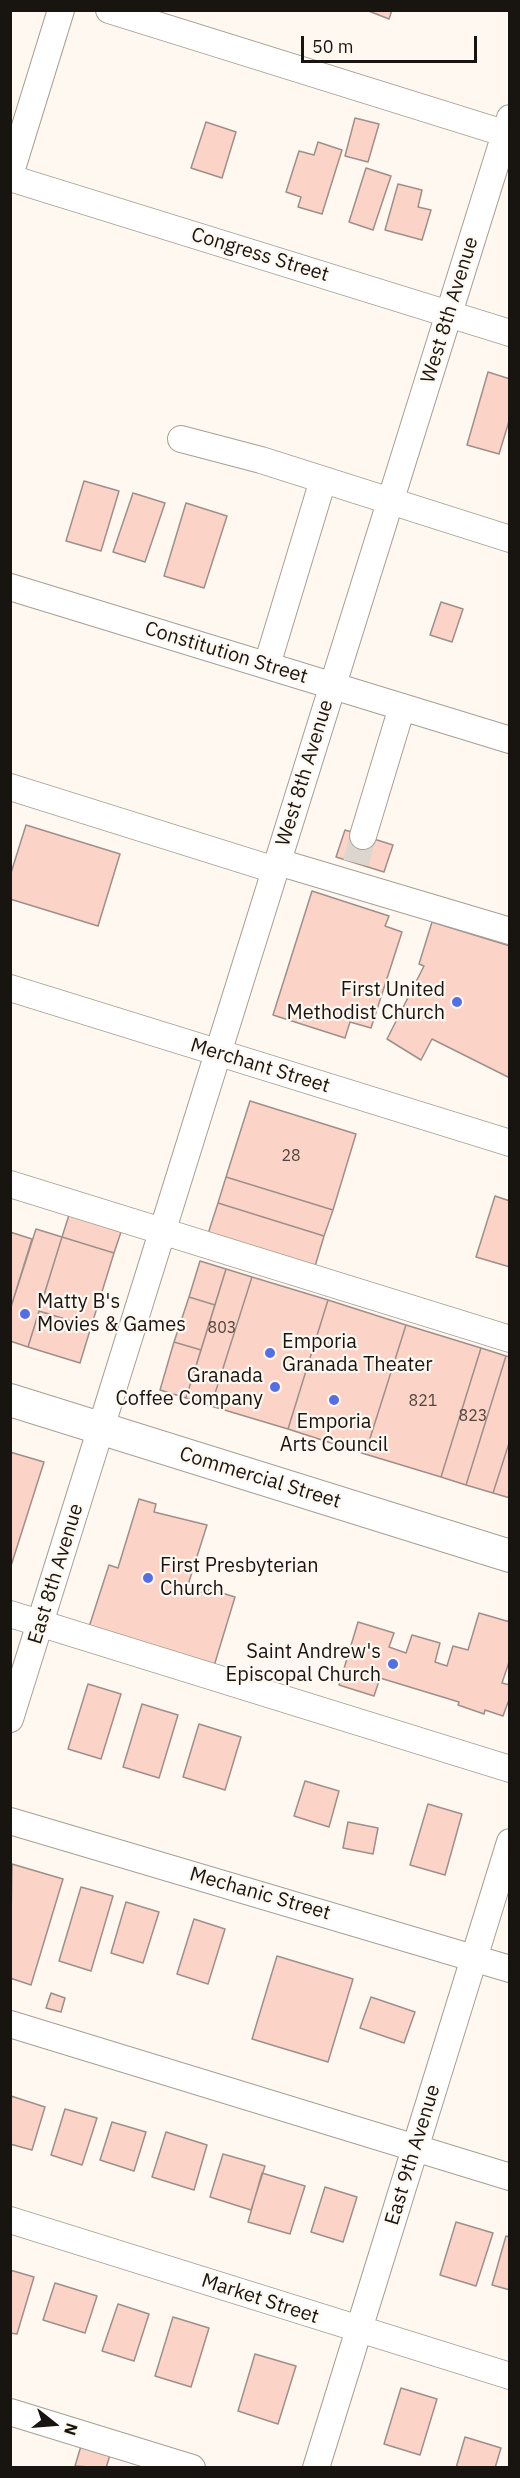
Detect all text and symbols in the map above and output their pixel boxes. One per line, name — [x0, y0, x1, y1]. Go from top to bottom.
scale bar — [304, 24, 480, 62]
text: 50 m — [312, 35, 354, 58]
street label: Congress Street — [188, 223, 332, 287]
street label: West 8th Avenue — [416, 234, 484, 386]
street label: Constitution Street — [142, 617, 310, 689]
street label: West 8th Avenue — [271, 697, 339, 849]
place label: First United Methodist Church — [286, 978, 445, 1025]
marker: First United Methodist Church — [450, 995, 464, 1009]
street label: Merchant Street — [187, 1033, 333, 1099]
house number: 28 — [281, 1146, 301, 1166]
place label: Matty B's Movies & Games — [37, 1290, 186, 1337]
marker: Matty B's Movies & Games — [18, 1307, 32, 1321]
house number: 803 — [208, 1318, 236, 1338]
place label: Emporia Granada Theater — [282, 1330, 433, 1377]
marker: Emporia Granada Theater — [263, 1346, 277, 1360]
place label: Granada Coffee Company — [115, 1364, 263, 1411]
marker: Granada Coffee Company — [268, 1380, 282, 1394]
house number: 821 — [409, 1391, 437, 1411]
marker: Emporia Arts Council — [327, 1393, 341, 1407]
house number: 823 — [459, 1406, 487, 1426]
place label: Emporia Arts Council — [280, 1410, 388, 1457]
street label: Commercial Street — [176, 1442, 344, 1514]
street label: East 8th Avenue — [23, 1501, 89, 1647]
place label: First Presbyterian Church — [160, 1554, 319, 1601]
marker: First Presbyterian Church — [141, 1571, 155, 1585]
place label: Saint Andrew's Episcopal Church — [226, 1640, 381, 1687]
marker: Saint Andrew's Episcopal Church — [386, 1657, 400, 1671]
street label: Mechanic Street — [187, 1862, 333, 1926]
street label: East 9th Avenue — [380, 2082, 446, 2228]
street label: Market Street — [198, 2269, 322, 2329]
north arrow — [24, 2394, 84, 2454]
text: N — [60, 2421, 82, 2438]

